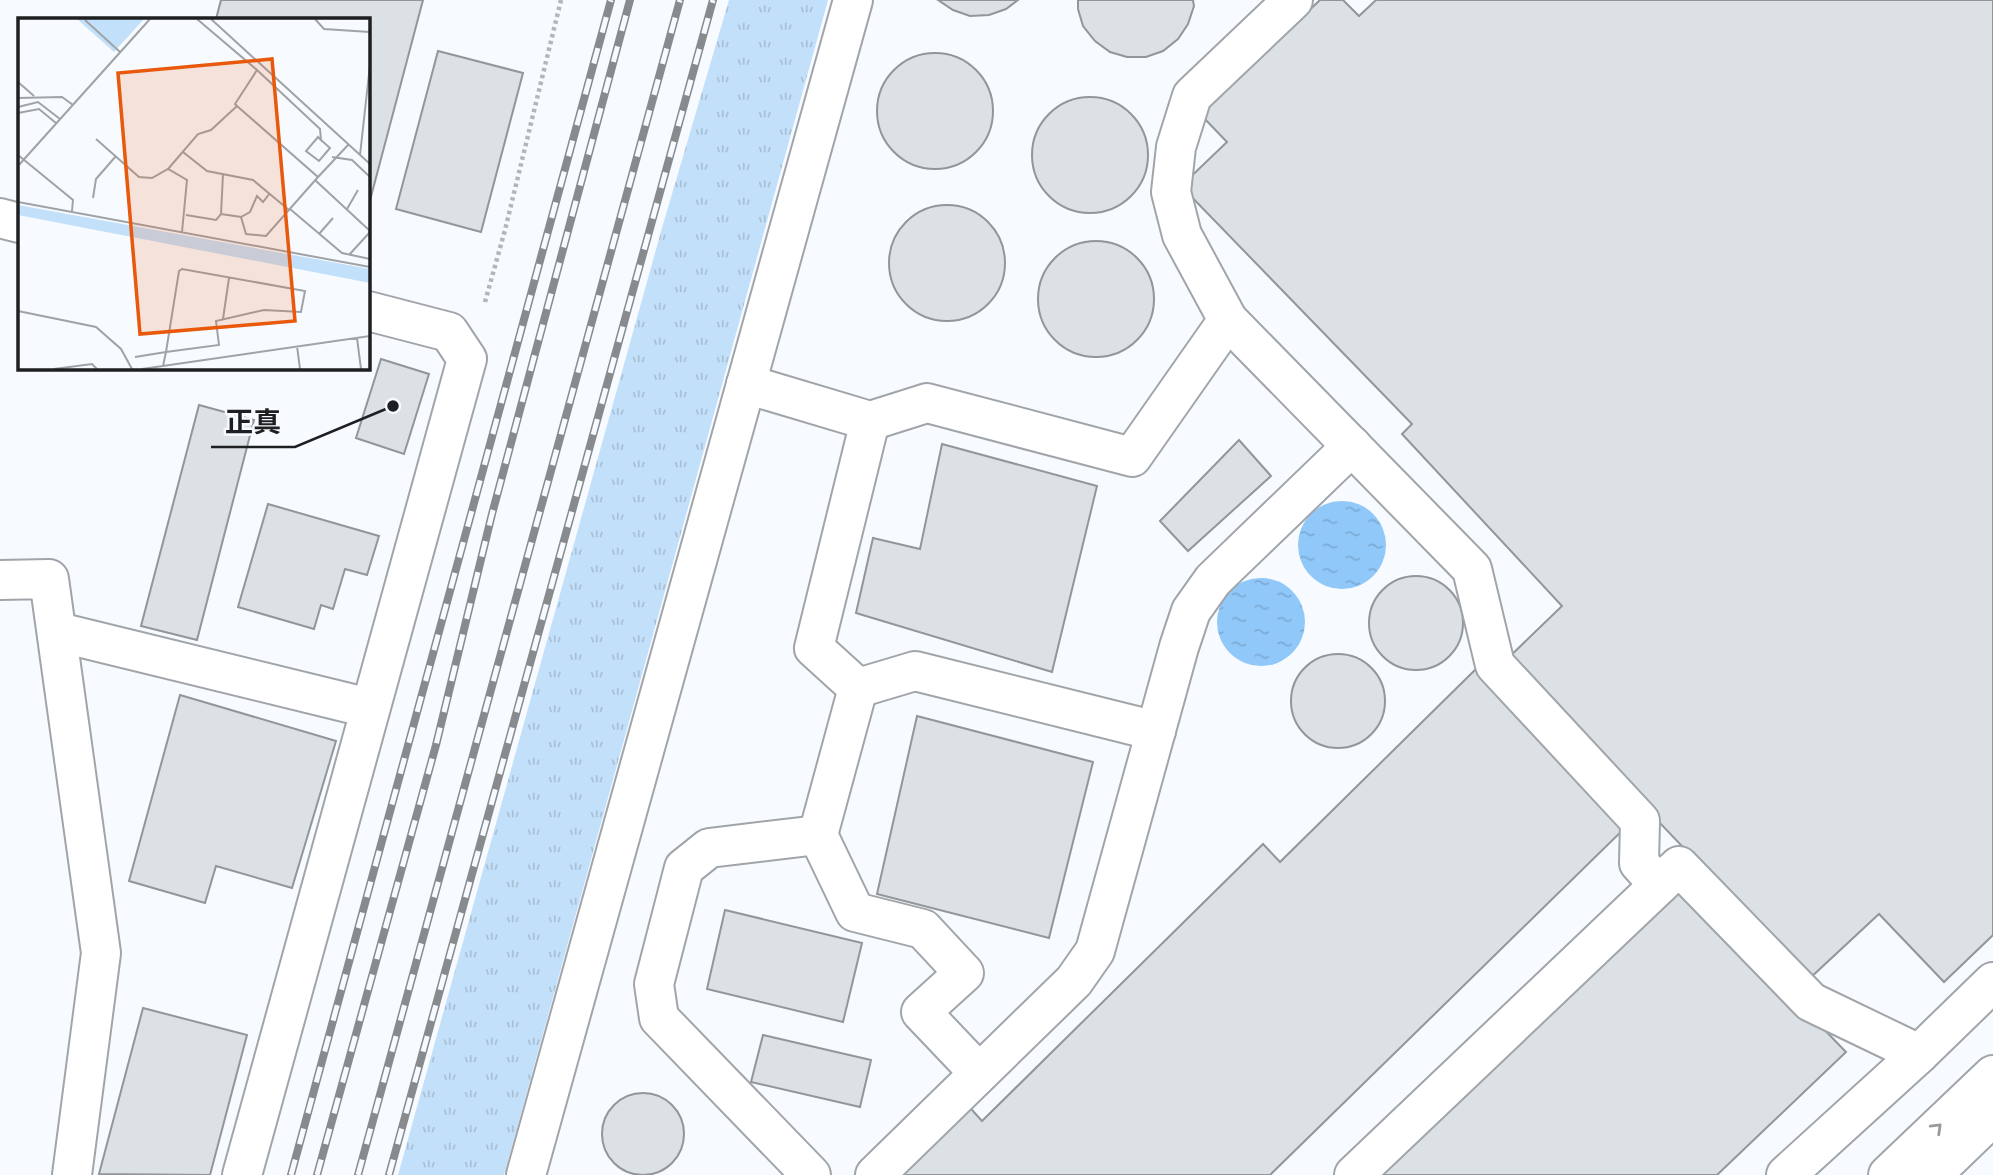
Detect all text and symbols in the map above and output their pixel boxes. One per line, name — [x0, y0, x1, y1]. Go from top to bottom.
inset map — [18, 18, 369, 369]
callout: 正真 — [211, 398, 295, 447]
text: 正真 — [225, 406, 281, 439]
one-way arrow — [1929, 1123, 1942, 1136]

